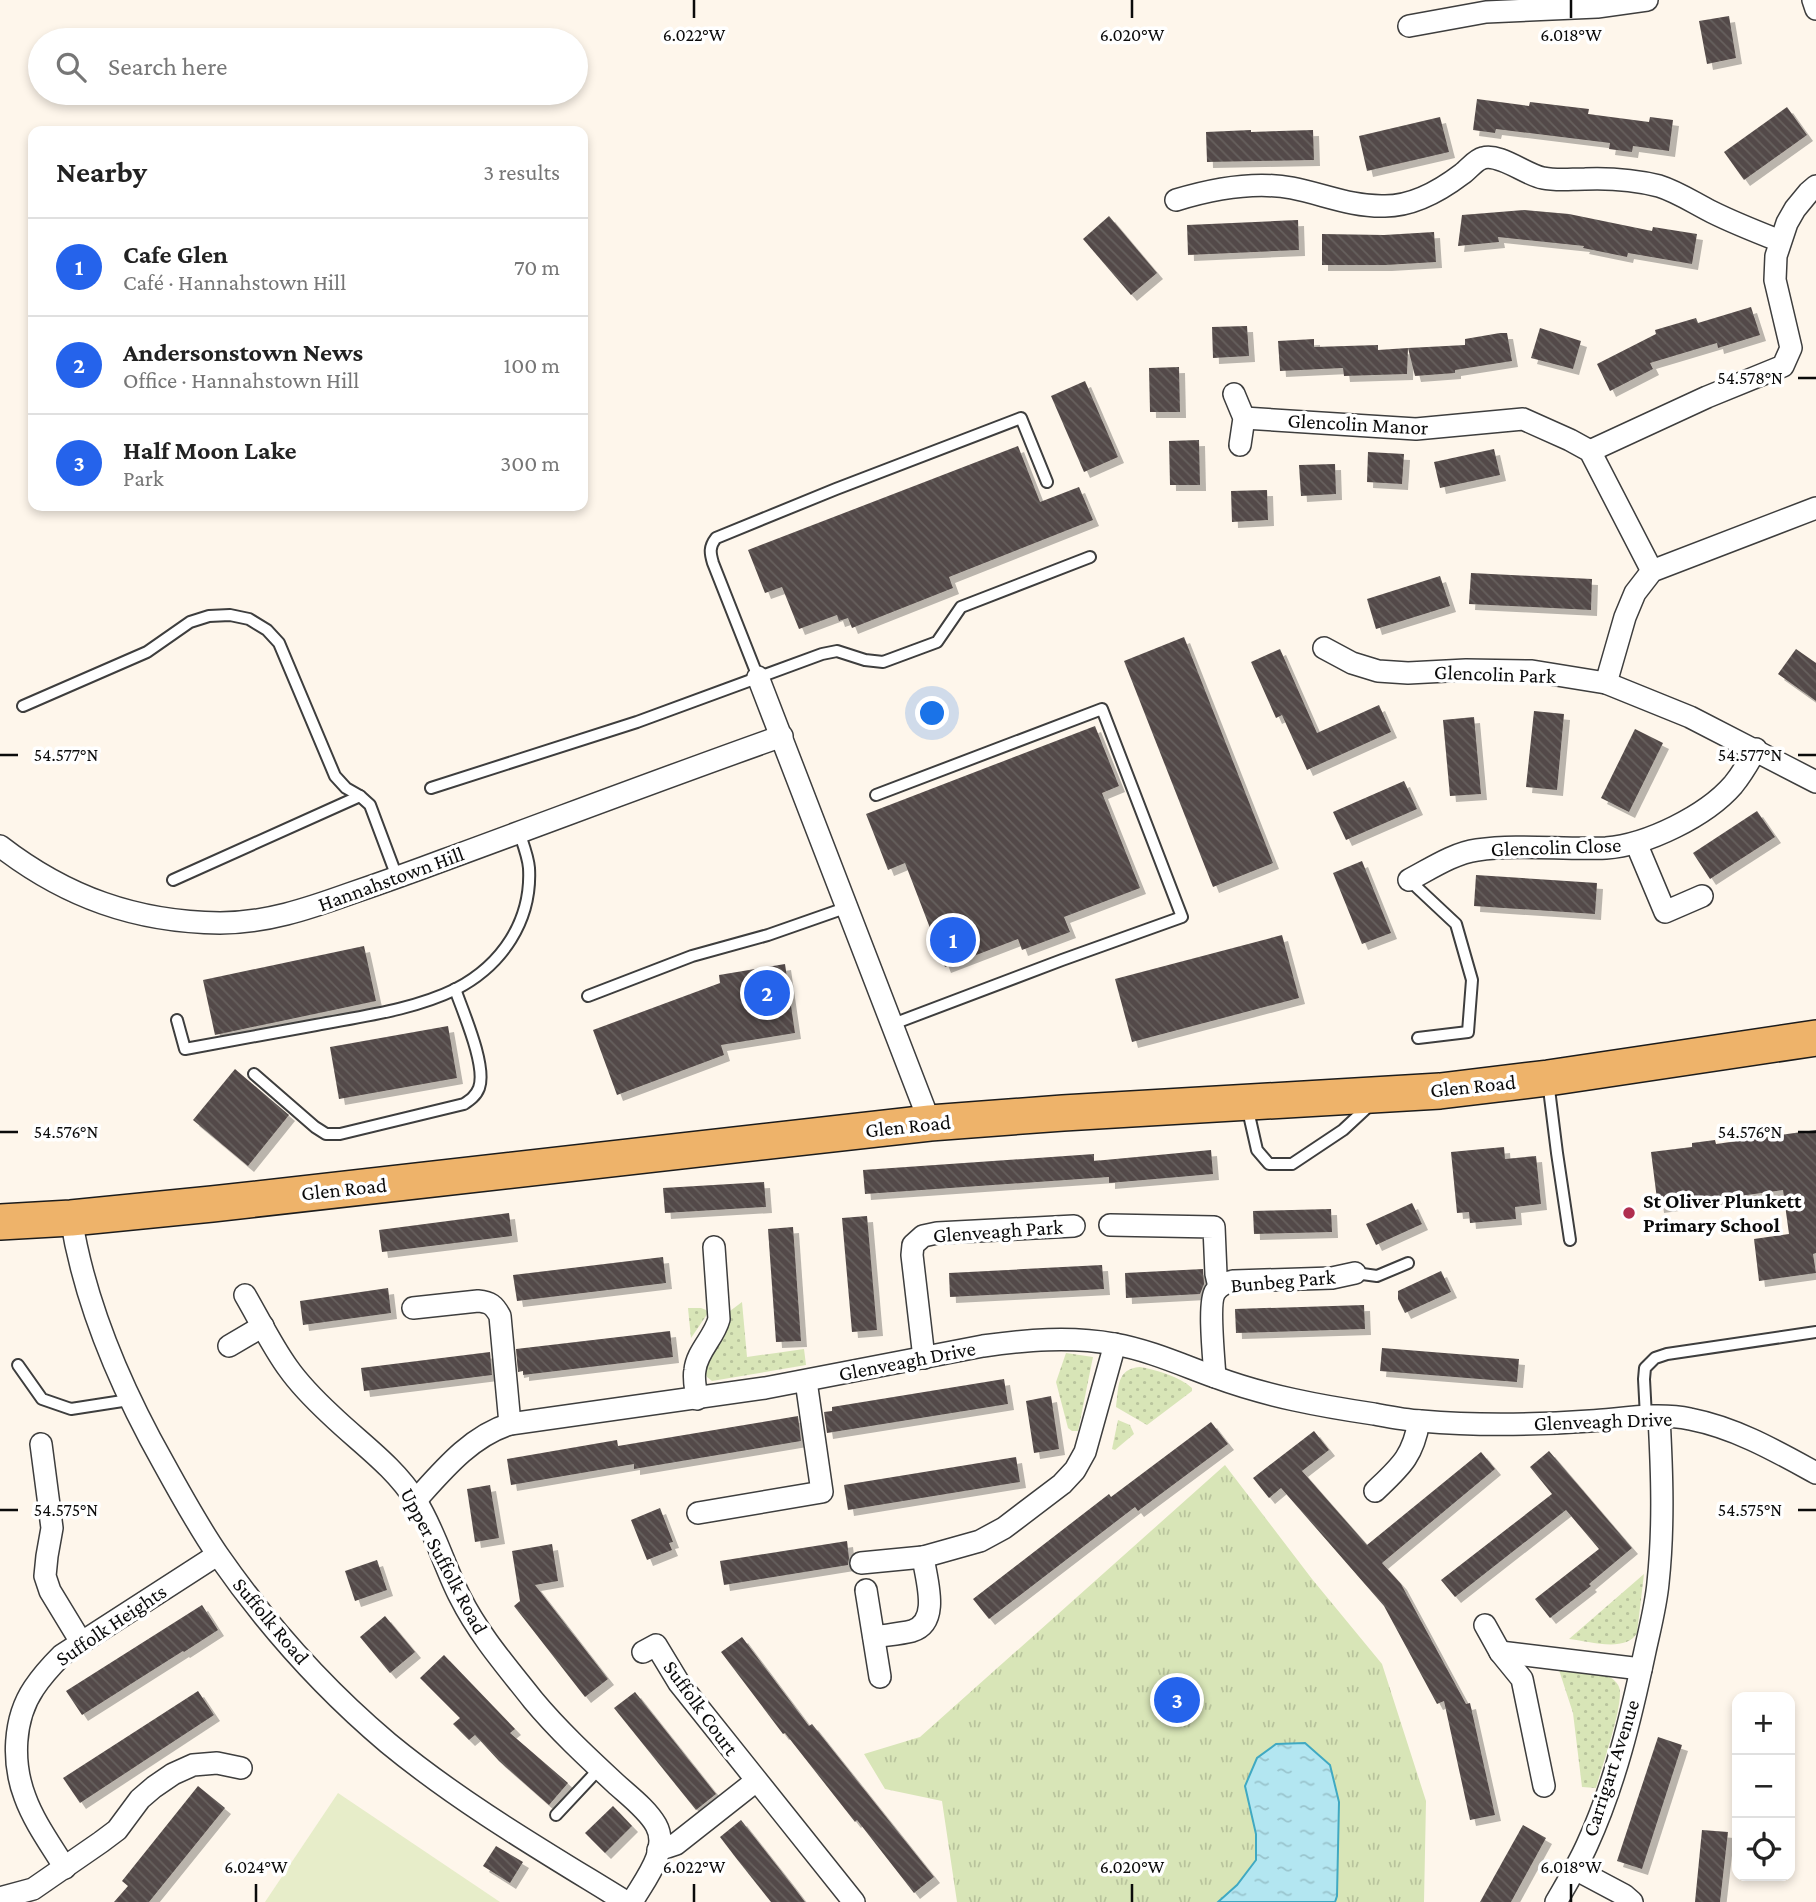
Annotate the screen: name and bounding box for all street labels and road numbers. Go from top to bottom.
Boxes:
street label: Glencolin Manor [1287,408,1430,440]
street label: Glencolin Park [1434,660,1556,688]
street label: Glencolin Close [1490,833,1622,861]
street label: Hannahstown Hill [315,841,467,917]
street label: Glen Road [1429,1070,1517,1102]
street label: Glen Road [864,1110,952,1142]
street label: Glen Road [300,1173,388,1205]
street label: Glenveagh Park [932,1214,1064,1248]
street label: Bunbeg Park [1229,1264,1337,1298]
street label: Glenveagh Drive [837,1336,977,1386]
street label: Glenveagh Drive [1533,1407,1673,1435]
street label: Upper Suffolk Road [395,1484,493,1638]
street label: Suffolk Road [228,1573,314,1669]
street label: Suffolk Heights [51,1579,171,1671]
street label: Suffolk Court [659,1656,744,1761]
street label: Carrigart Avenue [1578,1697,1644,1839]

